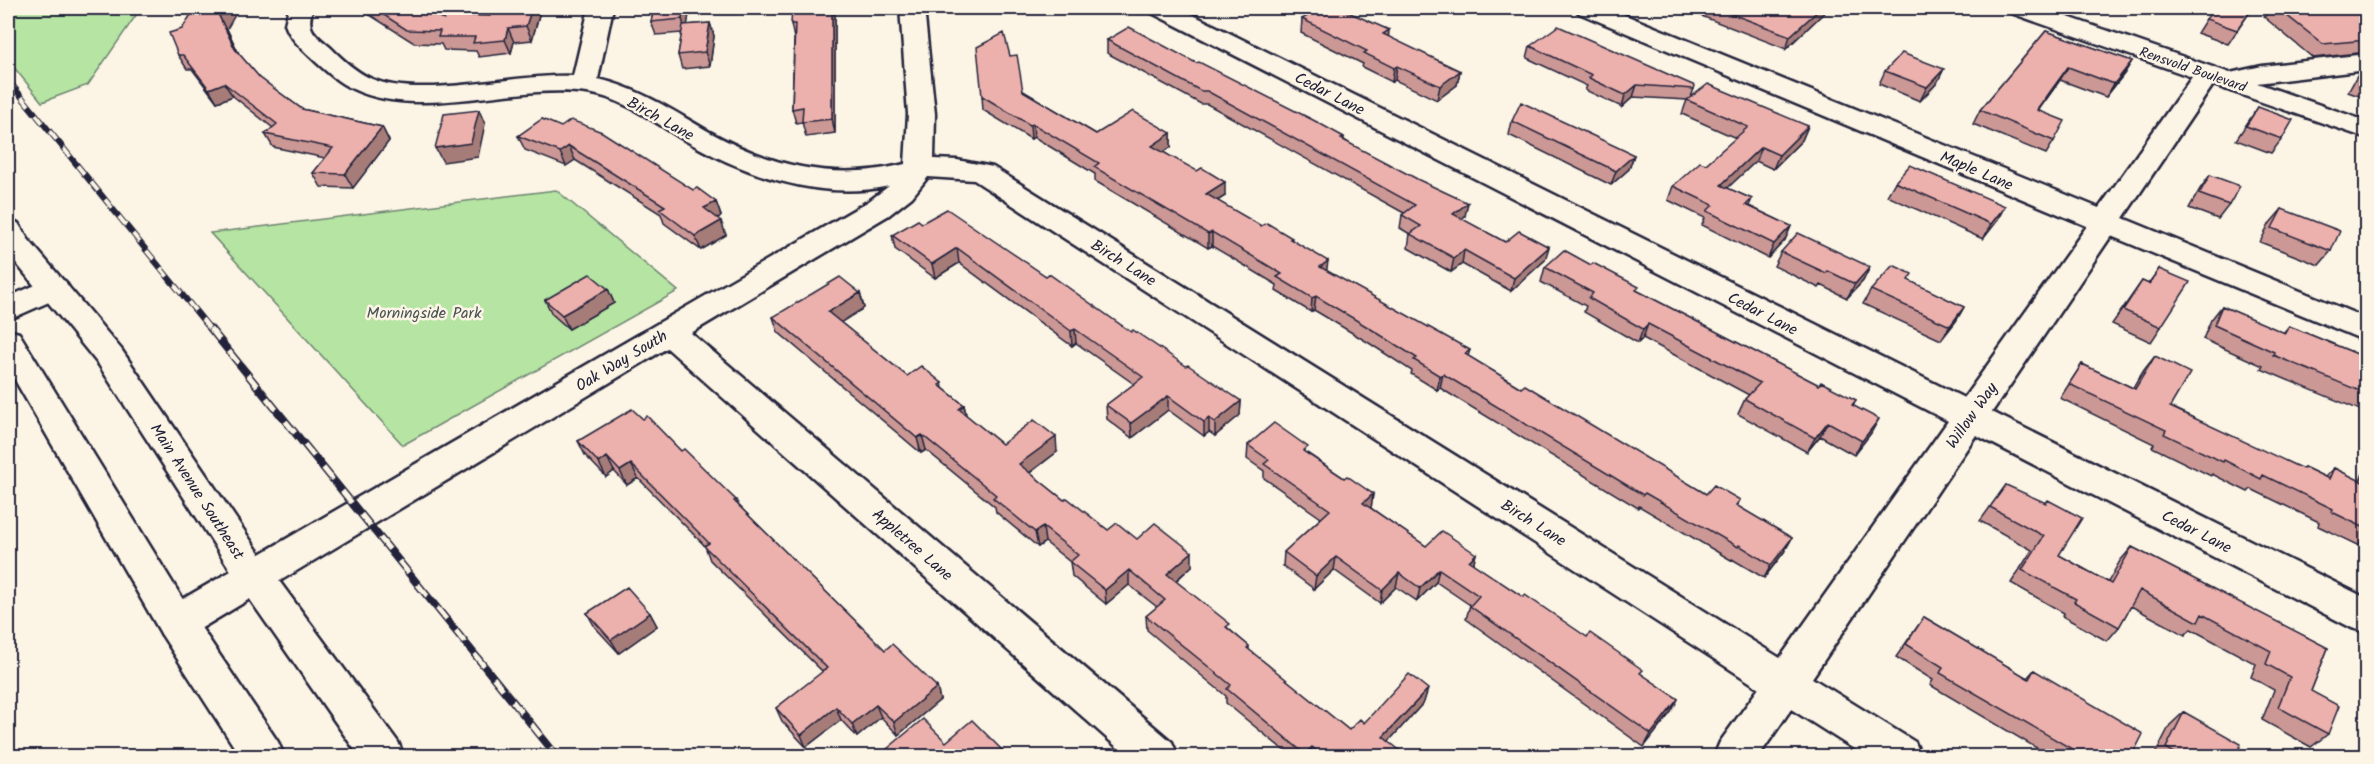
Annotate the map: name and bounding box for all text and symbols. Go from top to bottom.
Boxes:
street label: Rensvold Boulevard [2136,41,2250,99]
street label: Cedar Lane [1290,66,1369,123]
street label: Birch Lane [622,91,698,148]
street label: Maple Lane [1936,145,2017,198]
street label: Birch Lane [1085,233,1161,293]
street label: Cedar Lane [1723,286,1802,343]
park label: Morningside Park [367,301,482,326]
street label: Oak Way South [571,324,673,399]
street label: Willow Way [1940,377,2005,454]
street label: Main Avenue Southeast [143,419,251,566]
street label: Birch Lane [1495,493,1571,553]
street label: Appletree Lane [866,503,958,588]
street label: Cedar Lane [2157,504,2236,561]

